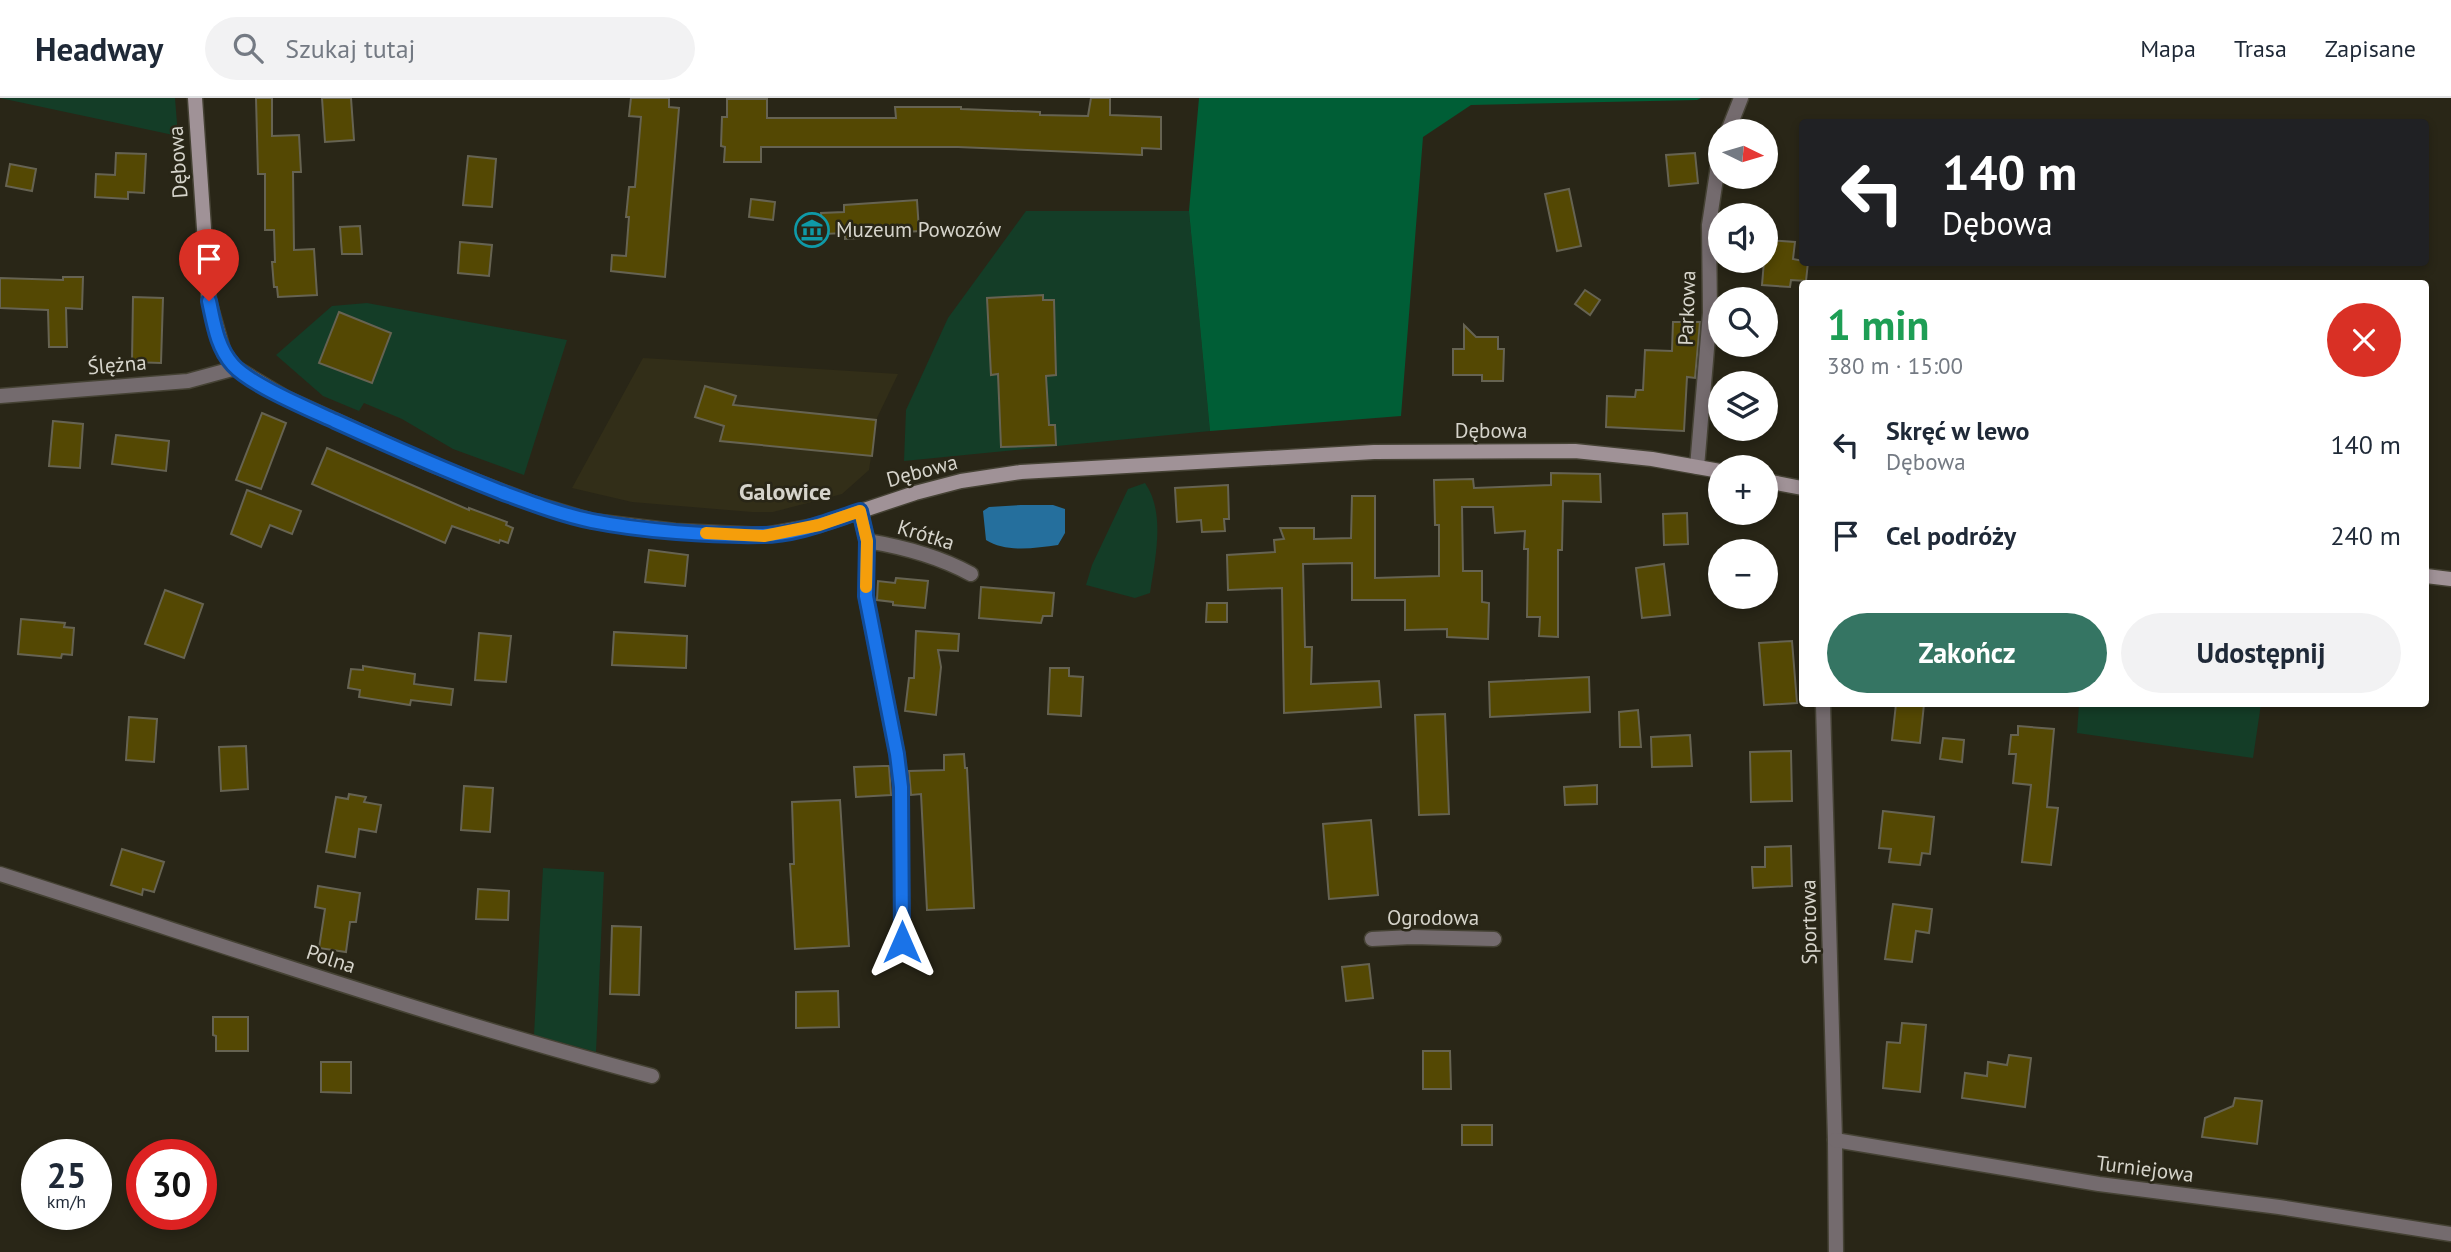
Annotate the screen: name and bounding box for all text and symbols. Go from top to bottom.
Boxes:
search box [205,17,695,80]
text: Headway [35,27,163,70]
icon: search [229,29,267,67]
text: Szukaj tutaj [285,32,416,65]
text: Mapa [2140,33,2196,64]
text: Trasa [2234,33,2287,64]
text: Zapisane [2325,33,2416,64]
north arrow [1708,119,1778,189]
map controls [1708,119,1778,609]
street label: Dębowa [162,125,194,199]
text: 140 m [1942,140,2077,204]
icon: left [1827,147,1918,238]
text: Dębowa [1942,202,2053,244]
button: sound [1708,203,1778,273]
museum icon: Muzeum Powozów [793,211,831,249]
place label: Muzeum Powozów [836,216,1002,243]
pin [179,229,239,301]
icon: arrive [190,240,228,278]
street label: Parkowa [1672,270,1701,346]
button: search [1708,287,1778,357]
text: 1 min [1827,297,1929,352]
button: close [2327,303,2401,377]
street label: Ślężna [86,348,148,381]
text: 380 m · 15:00 [1827,351,1963,380]
button: layers [1708,371,1778,441]
text: Skręć w lewo [1886,414,2030,447]
street label: Dębowa [1455,417,1527,444]
icon: left [1827,426,1865,464]
text: 140 m [2330,428,2401,461]
text: Dębowa [1886,447,1966,476]
street label: Dębowa [883,448,960,493]
button: + [1708,455,1778,525]
district label: Galowice [739,476,831,507]
street label: Krótka [894,513,958,556]
icon: arrive [1827,517,1865,555]
text: Cel podróży [1886,519,2016,552]
text: 240 m [2330,519,2401,552]
button: − [1708,539,1778,609]
button: Zakończ [1827,613,2107,693]
button: Udostępnij [2121,613,2401,693]
street label: Sportowa [1794,879,1823,965]
street label: Ogrodowa [1387,904,1479,931]
position arrow [865,905,939,979]
street label: Polna [303,938,359,979]
speed limit sign: 30 [126,1139,217,1230]
street label: Turniejowa [2095,1149,2195,1188]
text: 25 [47,1152,86,1198]
text: km/h [47,1190,86,1213]

